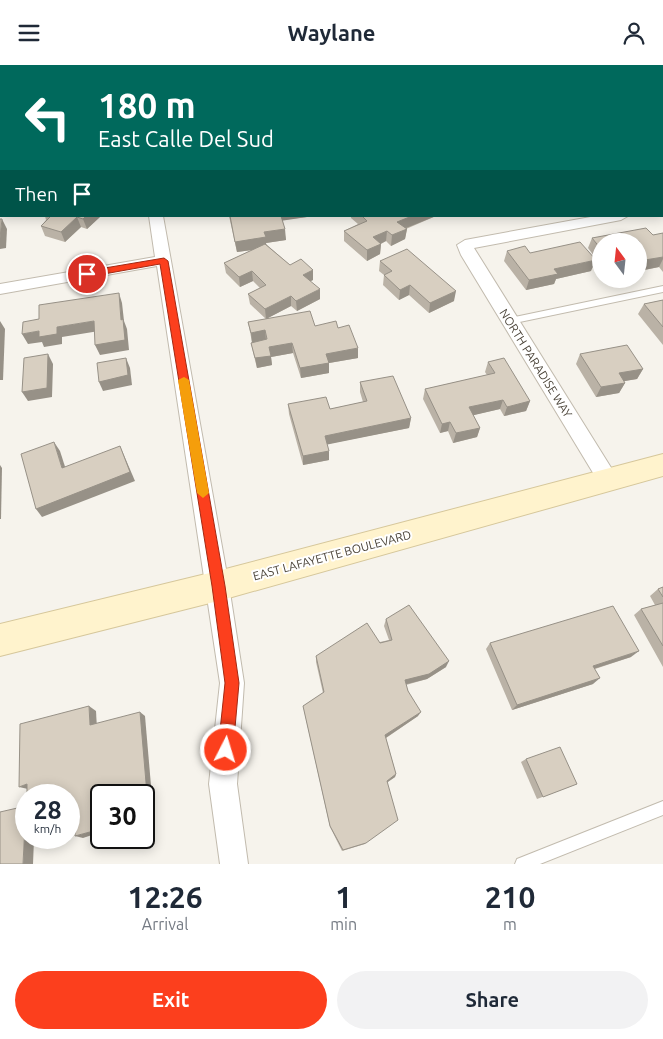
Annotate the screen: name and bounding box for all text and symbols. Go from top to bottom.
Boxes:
icon: menu [15,19,43,47]
icon: person [620,19,648,47]
text: Waylane [288,20,375,45]
icon: left [15,85,80,150]
text: 180 m [98,85,196,125]
text: East Calle Del Sud [98,126,274,151]
icon: arrive [68,180,96,208]
text: Then [15,183,58,205]
north arrow [592,233,648,287]
map controls [592,233,647,288]
pin [66,253,108,295]
icon: arrive [73,260,101,288]
street label: NORTH PARADISE WAY [497,306,575,420]
street label: EAST LAFAYETTE BOULEVARD [251,528,413,582]
position arrow [199,723,251,775]
speed limit sign: 30 [90,784,155,849]
text: 28 [33,796,62,824]
text: km/h [34,822,61,835]
text: 12:26 [128,880,203,914]
text: 1 [335,880,352,914]
text: 210 [485,880,535,914]
text: Arrival [142,915,188,933]
text: min [330,915,357,933]
text: m [503,915,517,933]
button: Exit [15,971,327,1029]
button: Share [337,971,648,1029]

